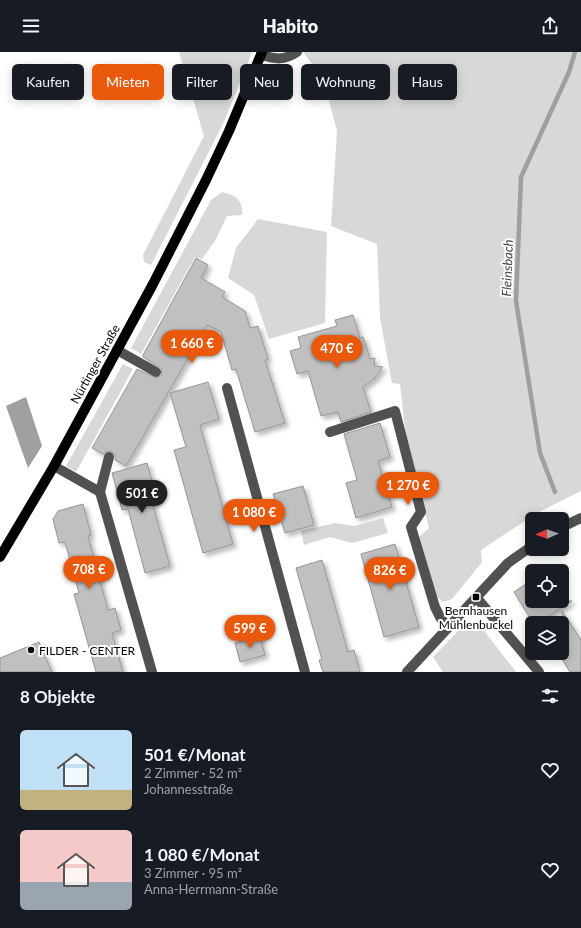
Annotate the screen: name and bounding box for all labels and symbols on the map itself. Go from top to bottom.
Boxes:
water label: Fleinsbach [498,239,516,297]
street label: Nürtinger Straße [67,322,123,406]
pin: 1 660 € [155,330,229,364]
pin: 470 € [309,335,365,369]
pin: 1 270 € [371,472,445,506]
pin: 501 € [114,480,170,514]
pin: 1 080 € [217,499,291,533]
north arrow [525,512,569,556]
pin: 708 € [61,556,117,590]
pin: 826 € [362,557,418,591]
marker: Bernhausen Mühlenbuckel [471,592,481,602]
place label: Bernhausen Mühlenbuckel [439,603,513,632]
pin: 599 € [222,615,278,649]
place label: FILDER - CENTER [39,643,136,658]
marker: FILDER - CENTER [26,645,36,655]

